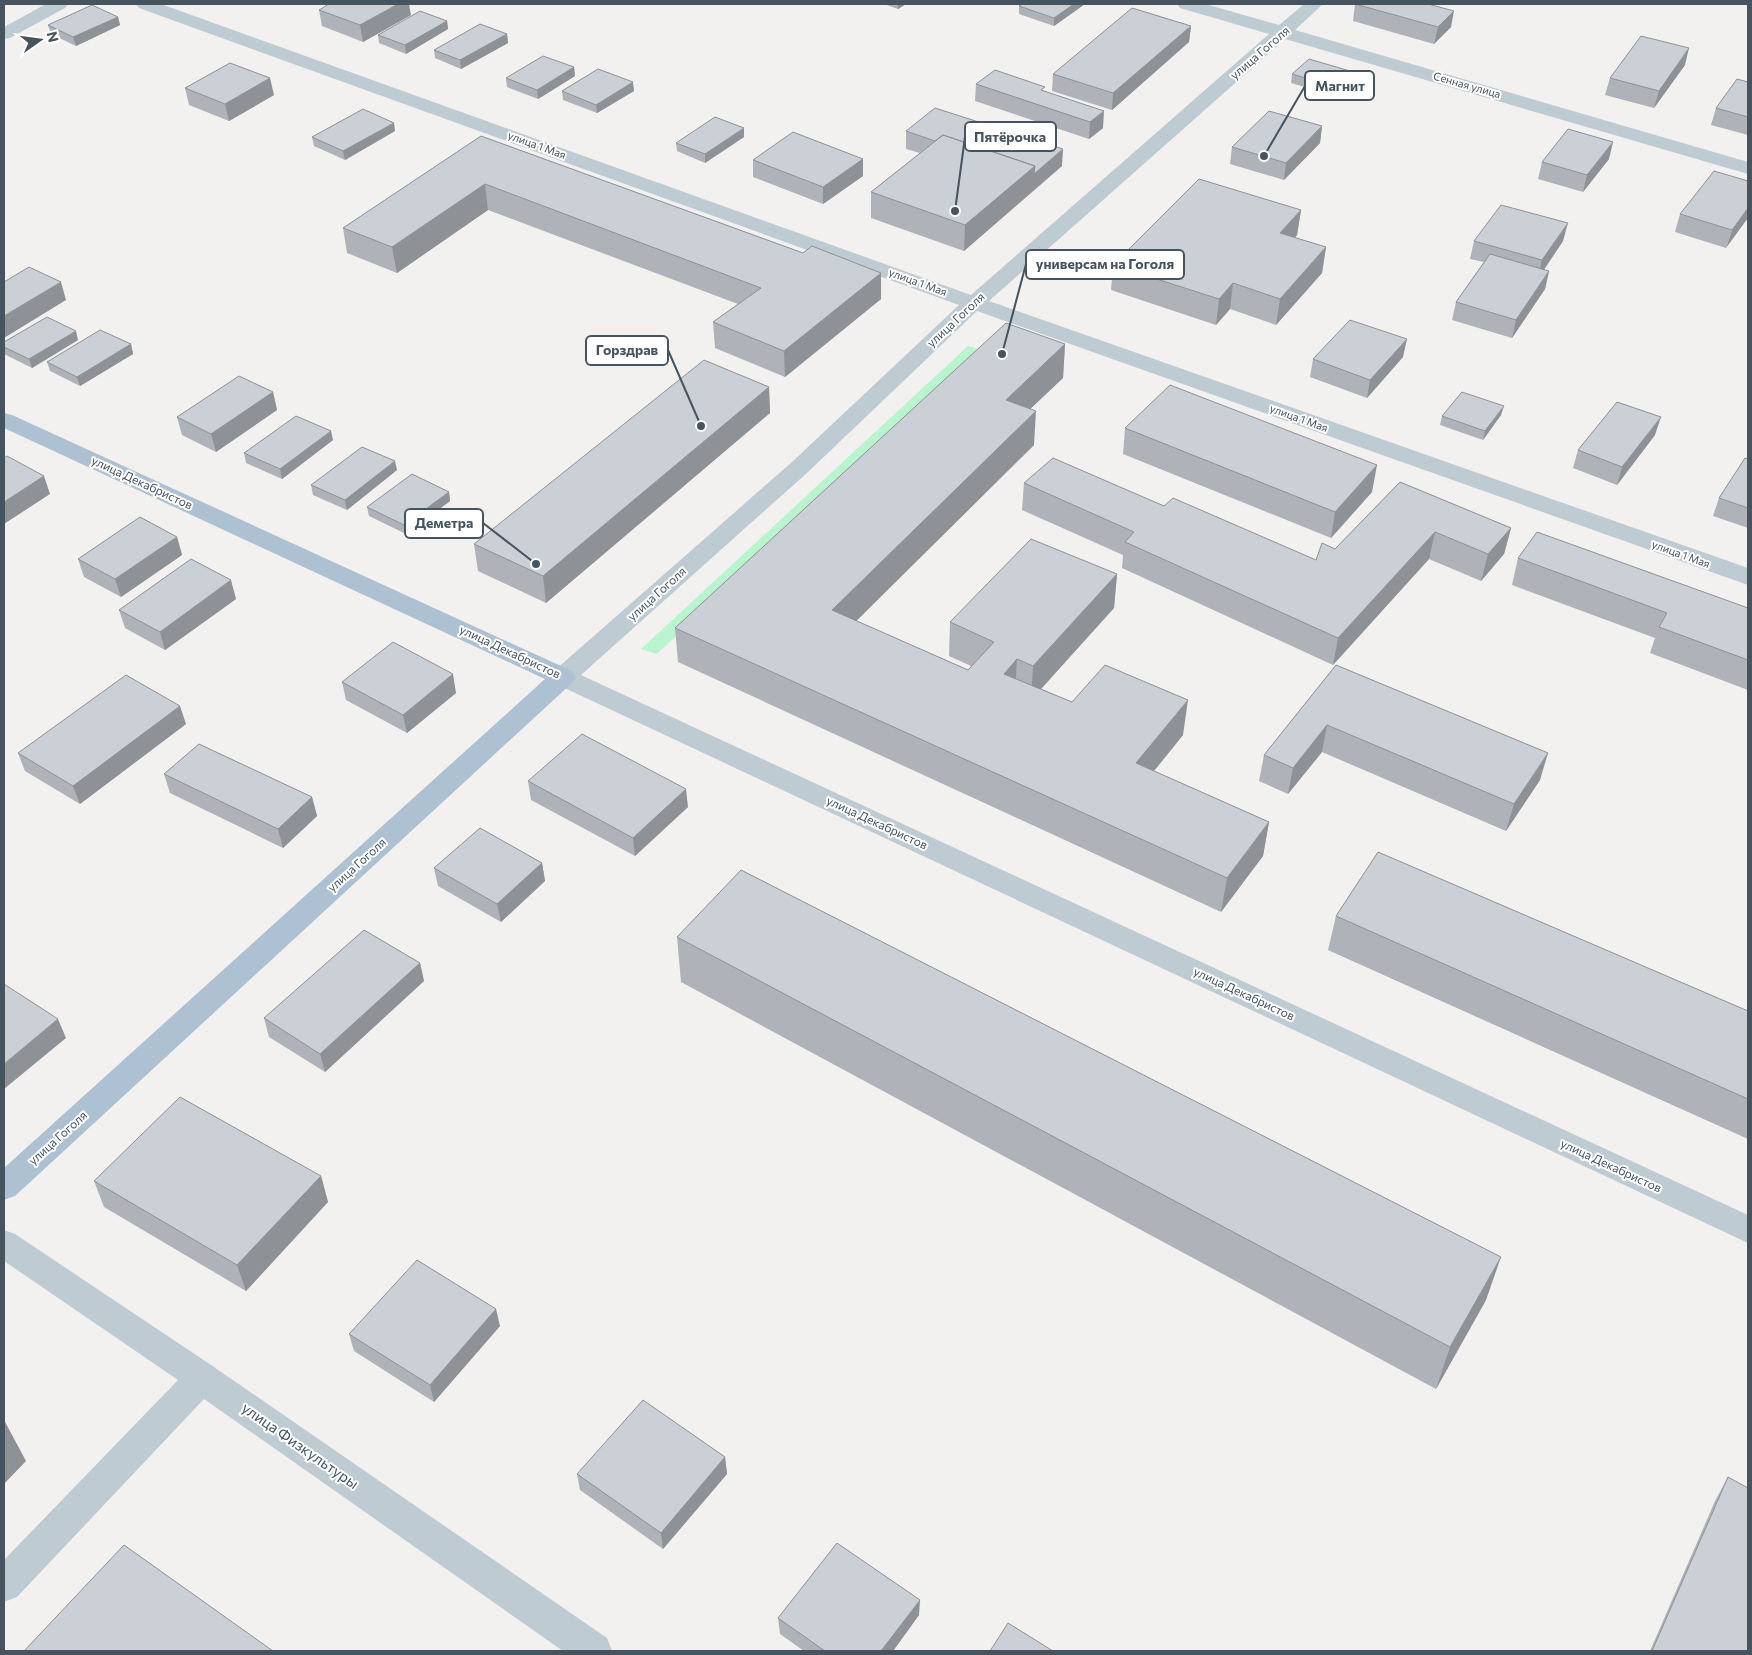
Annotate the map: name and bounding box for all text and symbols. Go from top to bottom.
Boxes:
north arrow [15,15,65,65]
street label: улица Гоголя [1227,23,1292,82]
text: N [44,30,63,44]
street label: Сенная улица [1432,69,1502,100]
callout: Магнит [1305,71,1374,100]
text: Магнит [1315,77,1365,94]
callout: Пятёрочка [965,122,1056,151]
street label: улица 1 Мая [506,128,568,161]
text: Пятёрочка [974,128,1046,145]
callout: универсам на Гоголя [1026,250,1184,279]
text: универсам на Гоголя [1036,255,1174,272]
street label: улица 1 Мая [887,265,949,298]
street label: улица Гоголя [924,289,987,350]
callout: Горздрав [586,336,668,365]
text: Горздрав [596,341,658,358]
street label: улица 1 Мая [1268,401,1330,434]
street label: улица Декабристов [90,453,195,512]
callout: Деметра [405,509,483,538]
text: Деметра [415,514,473,531]
street label: улица 1 Мая [1650,537,1712,570]
street label: улица Гоголя [624,563,688,623]
street label: улица Декабристов [458,622,563,681]
street label: улица Декабристов [825,793,930,852]
street label: улица Гоголя [324,834,388,894]
street label: улица Декабристов [1192,964,1297,1023]
street label: улица Гоголя [25,1107,89,1167]
street label: улица Декабристов [1559,1136,1664,1195]
street label: улица Физкультуры [239,1398,362,1492]

